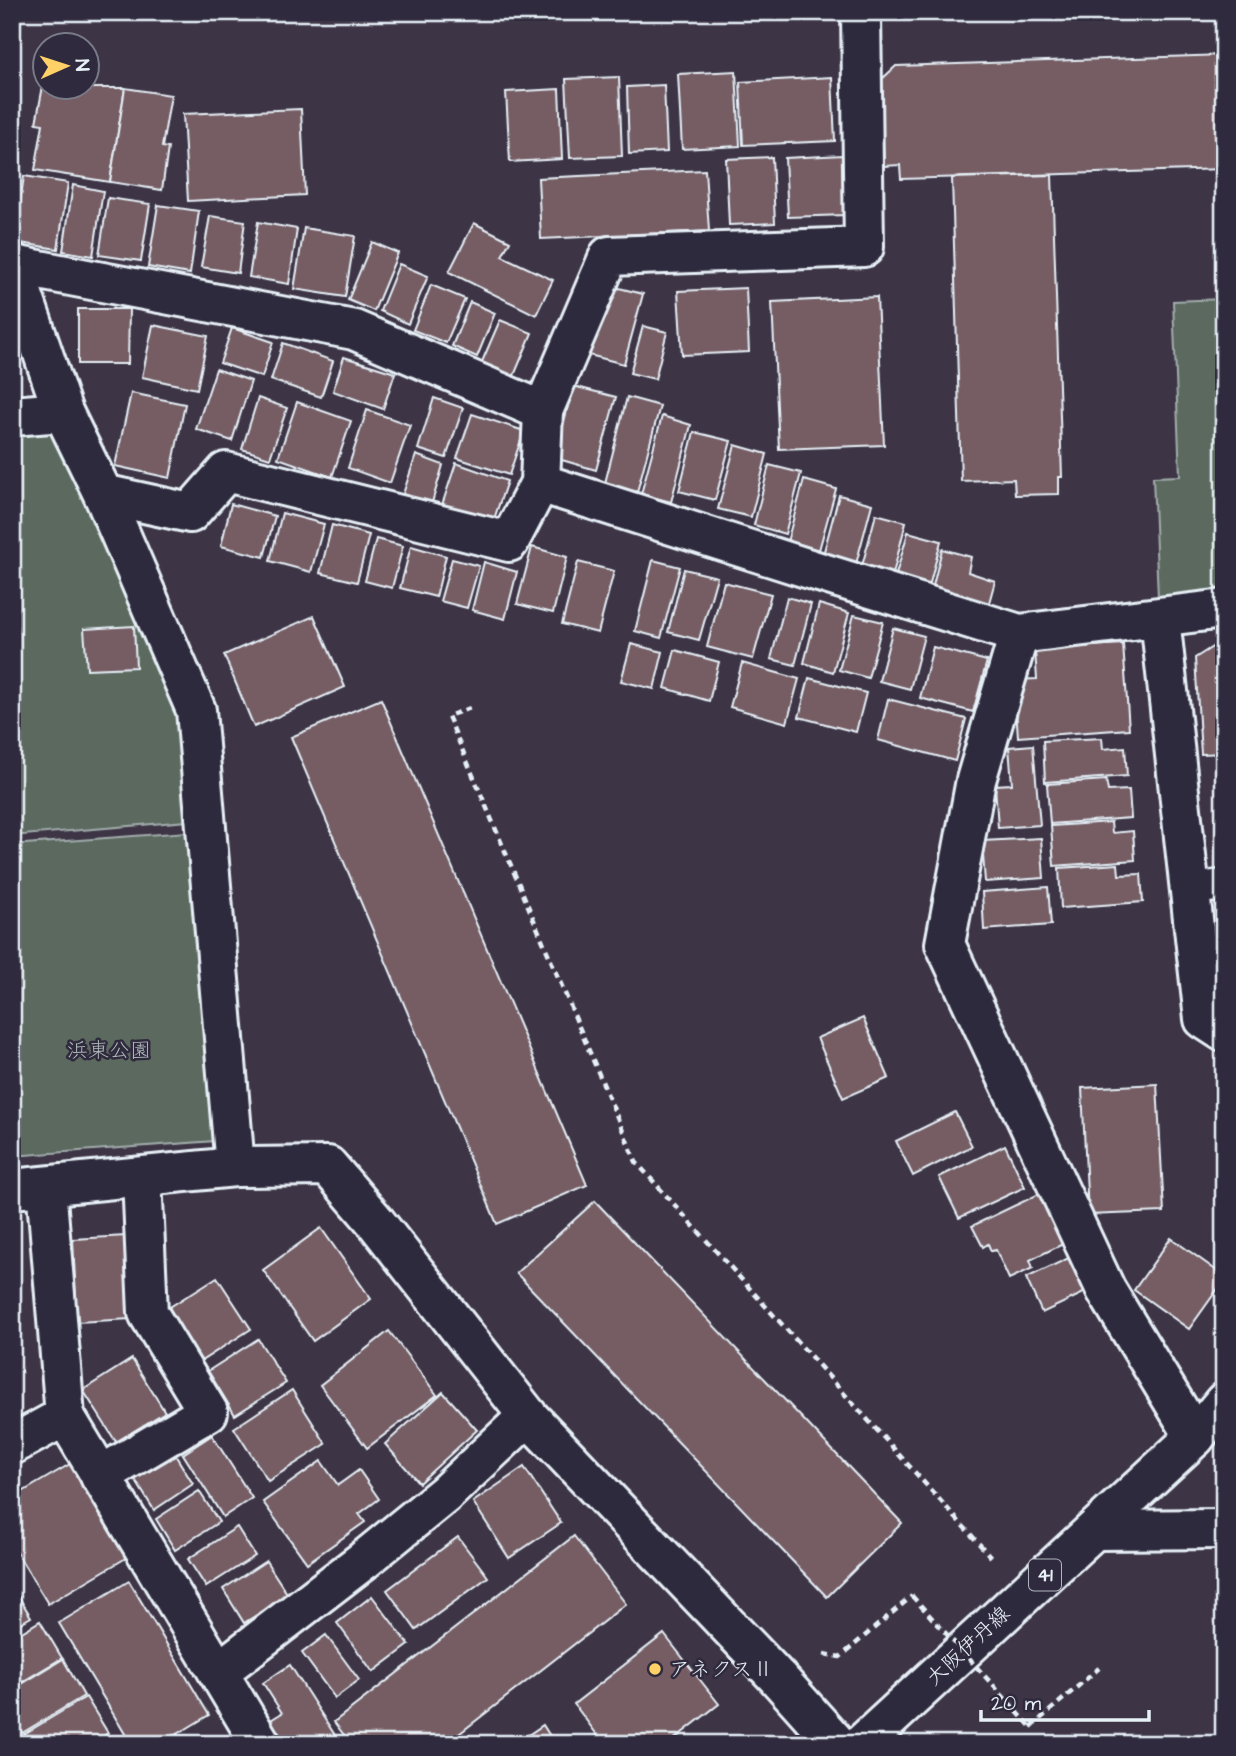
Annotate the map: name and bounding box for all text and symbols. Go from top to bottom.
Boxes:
north arrow [32,32,102,102]
text: N [68,59,95,72]
park label: 浜東公園 [67,1036,151,1065]
road number: 41 [1029,1560,1061,1590]
street label: 大阪伊丹線 [920,1600,1016,1692]
place label: アネクスⅡ [669,1655,774,1684]
marker: アネクスⅡ [647,1661,663,1677]
scale bar [981,1679,1148,1723]
text: 20 m [991,1689,1042,1718]

